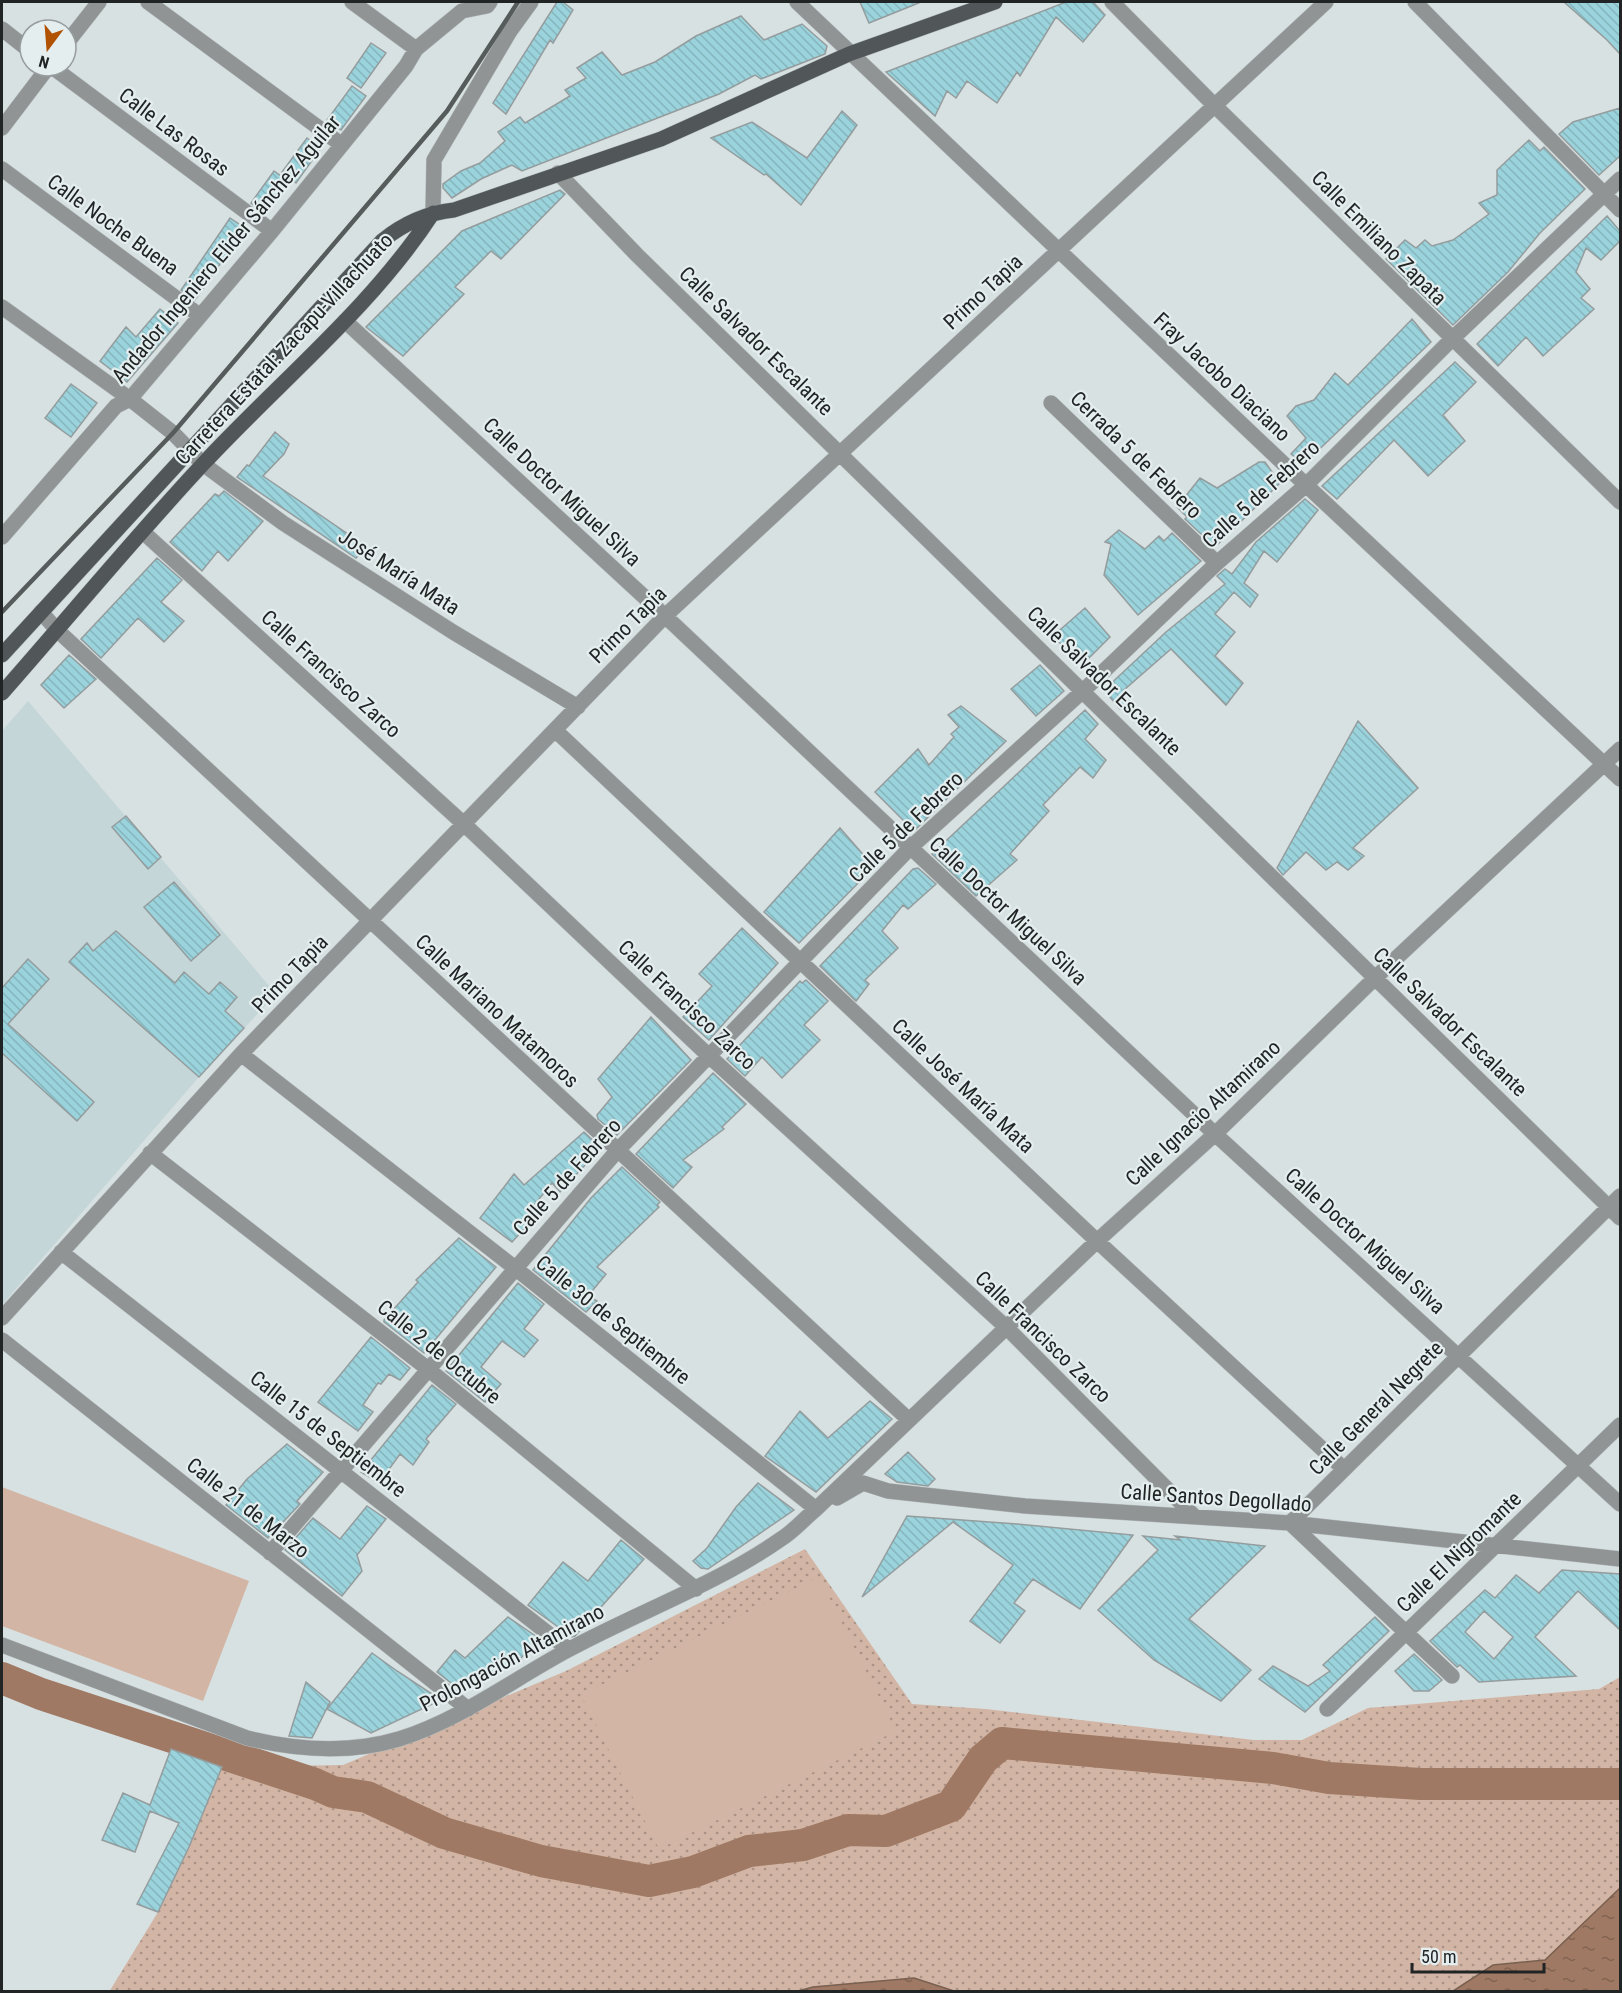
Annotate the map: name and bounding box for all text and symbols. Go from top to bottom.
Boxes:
north arrow [18,18,78,78]
text: N [37,51,51,72]
street label: Calle Las Rosas [114,83,234,181]
street label: Andador Ingeniero Elider Sánchez Aguilar [107,110,345,388]
street label: Calle Emiliano Zapata [1307,166,1451,310]
street label: Calle Noche Buena [43,169,183,281]
street label: Carretera Estatal: Zacapu-Villachuato [170,228,398,470]
street label: Primo Tapia [939,250,1027,334]
street label: Calle Salvador Escalante [674,262,838,421]
street label: Fray Jacobo Diaciano [1149,308,1295,446]
street label: Cerrada 5 de Febrero [1066,386,1206,524]
street label: Calle Doctor Miguel Silva [478,413,646,571]
street label: Calle 5 de Febrero [1197,435,1325,553]
street label: José María Mata [334,524,464,620]
street label: Primo Tapia [585,582,671,668]
street label: Calle Salvador Escalante [1022,602,1186,761]
street label: Calle Francisco Zarco [256,605,406,743]
street label: Calle 5 de Febrero [844,766,968,888]
street label: Calle Doctor Miguel Silva [924,832,1092,990]
street label: Calle Mariano Matamoros [411,929,583,1093]
street label: Primo Tapia [247,930,333,1018]
street label: Calle Francisco Zarco [613,935,761,1075]
street label: Calle Salvador Escalante [1368,943,1532,1102]
street label: Calle José María Mata [887,1014,1039,1158]
street label: Calle Ignacio Altamirano [1121,1035,1285,1191]
street label: Calle 5 de Febrero [508,1113,626,1241]
street label: Calle Doctor Miguel Silva [1280,1163,1450,1319]
street label: Calle 30 de Septiembre [531,1251,695,1390]
street label: Calle Francisco Zarco [970,1266,1116,1408]
street label: Calle 2 de Octubre [373,1295,506,1409]
street label: Calle General Negrete [1304,1336,1448,1480]
street label: Calle 15 de Septiembre [245,1366,411,1502]
street label: Calle 21 de Marzo [182,1453,314,1563]
street label: Calle Santos Degollado [1120,1479,1312,1517]
street label: Calle El Nigromante [1392,1487,1526,1617]
street label: Prolongación Altamirano [416,1599,608,1717]
scale bar [1412,1936,1544,1974]
text: 50 m [1421,1946,1456,1967]

